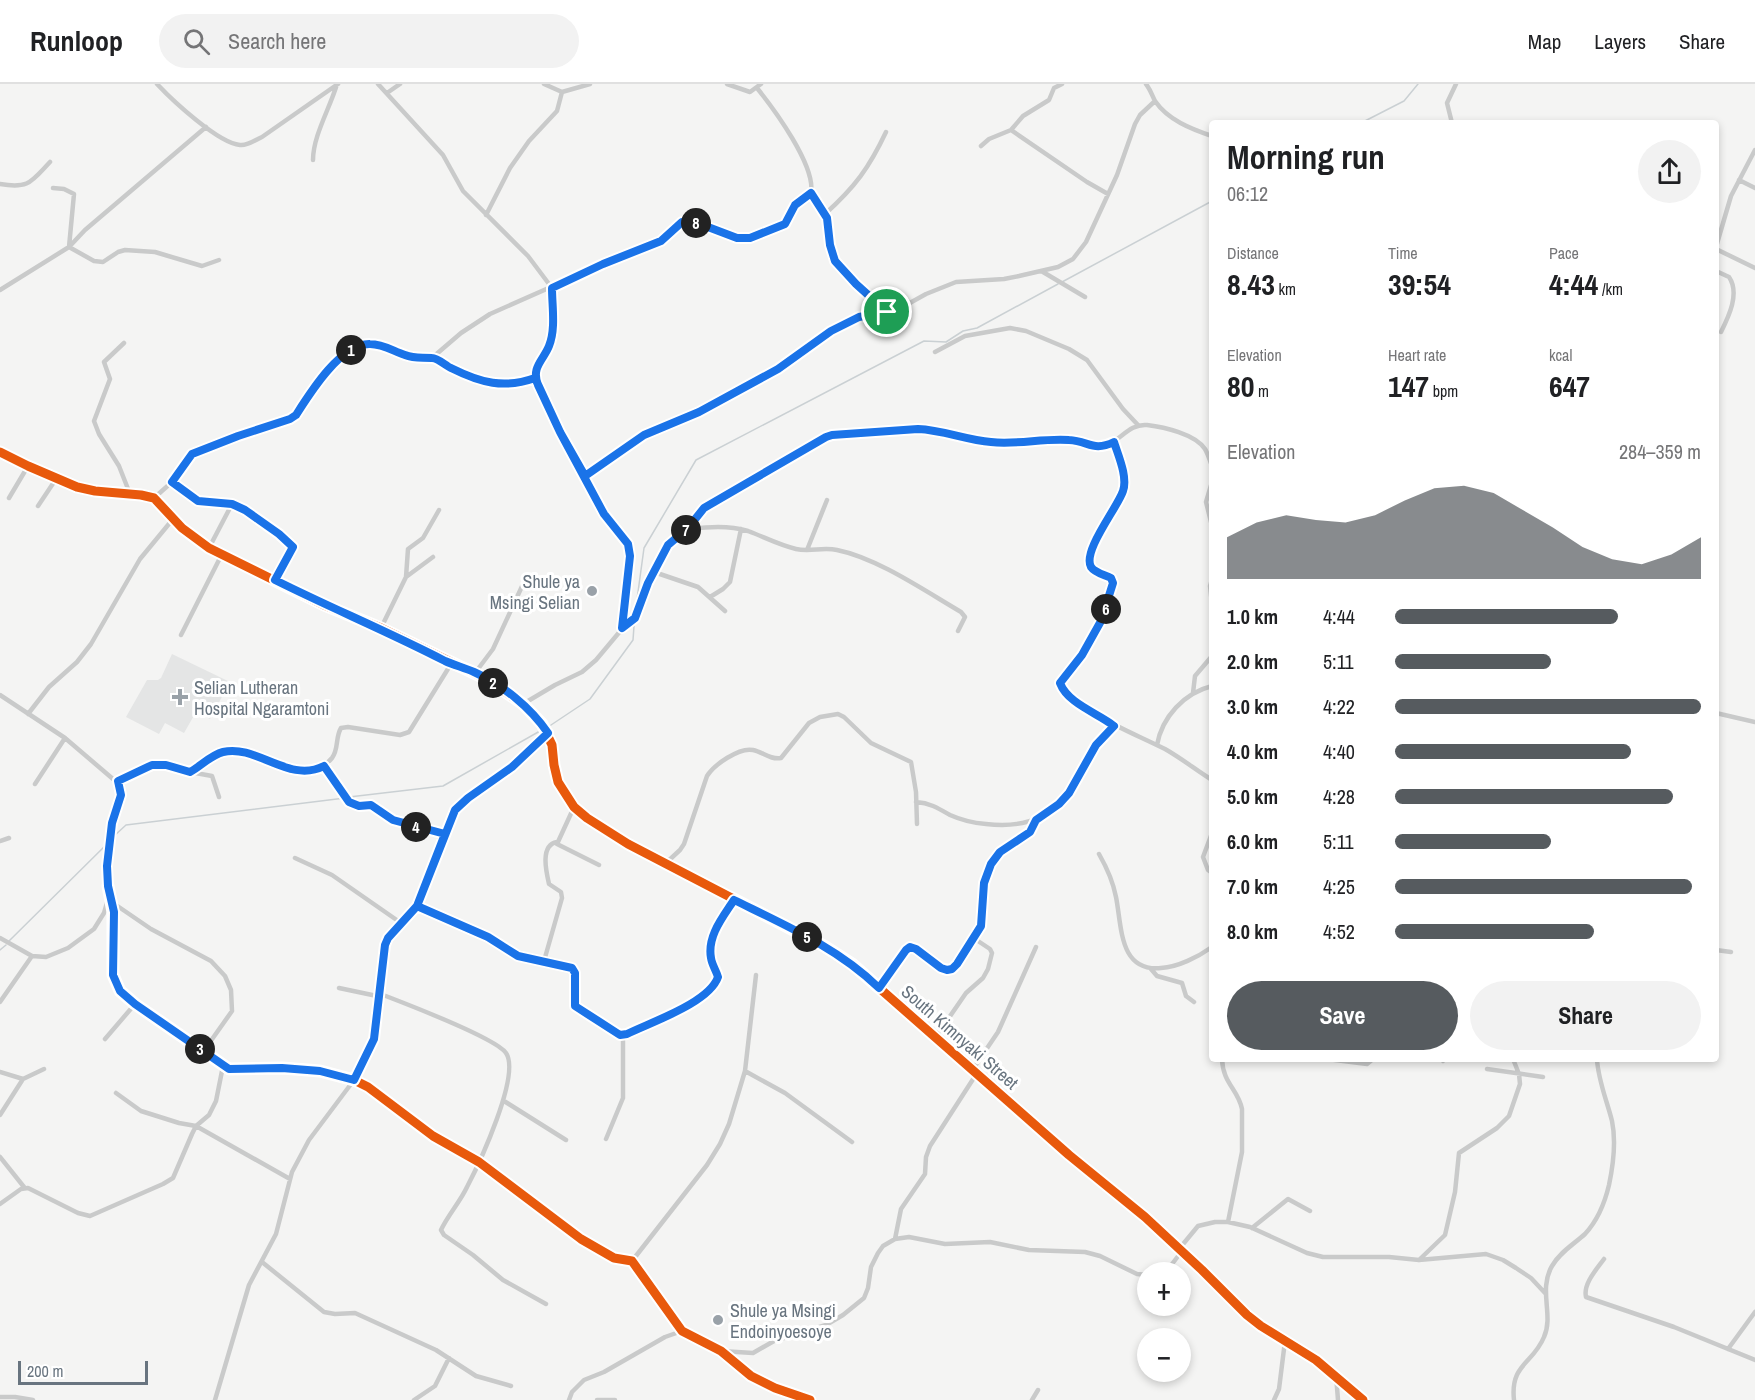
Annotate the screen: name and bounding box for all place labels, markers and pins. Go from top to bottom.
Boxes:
pin: 8 [681,208,711,238]
pin [861,286,912,337]
pin: 1 [336,335,366,365]
pin: 7 [671,515,701,545]
place label: Shule ya Msingi Selian [490,569,580,615]
marker: Shule ya Msingi Selian [585,584,599,598]
pin: 6 [1091,594,1121,624]
pin: 2 [478,668,508,698]
place label: Selian Lutheran Hospital Ngaramtoni [194,675,329,721]
marker: Selian Lutheran Hospital Ngaramtoni [171,688,189,706]
pin: 4 [401,812,431,842]
pin: 5 [792,922,822,952]
pin: 3 [185,1034,215,1064]
place label: Shule ya Msingi Endoinyoesoye [730,1298,836,1344]
marker: Shule ya Msingi Endoinyoesoye [711,1313,725,1327]

